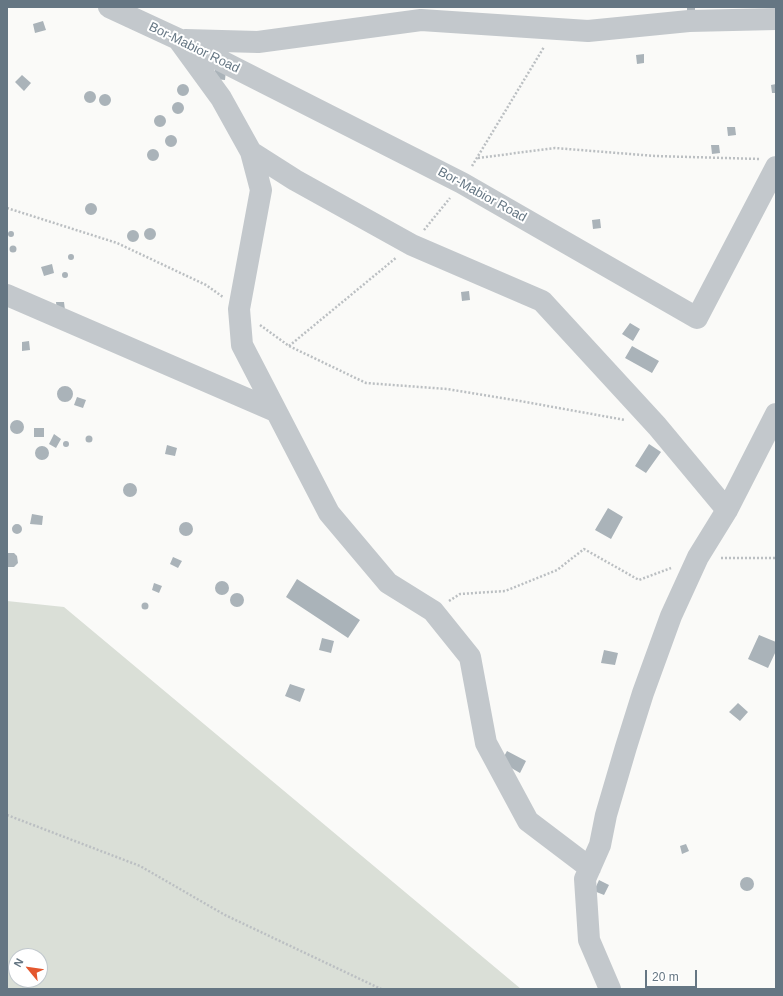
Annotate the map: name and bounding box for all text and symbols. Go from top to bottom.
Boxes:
street label: Bor-Mabior Road [146,19,242,77]
street label: Bor-Mabior Road [435,164,529,226]
north arrow [8,948,48,988]
text: N [11,956,26,969]
scale bar [647,962,699,988]
text: 20 m [652,970,679,984]

